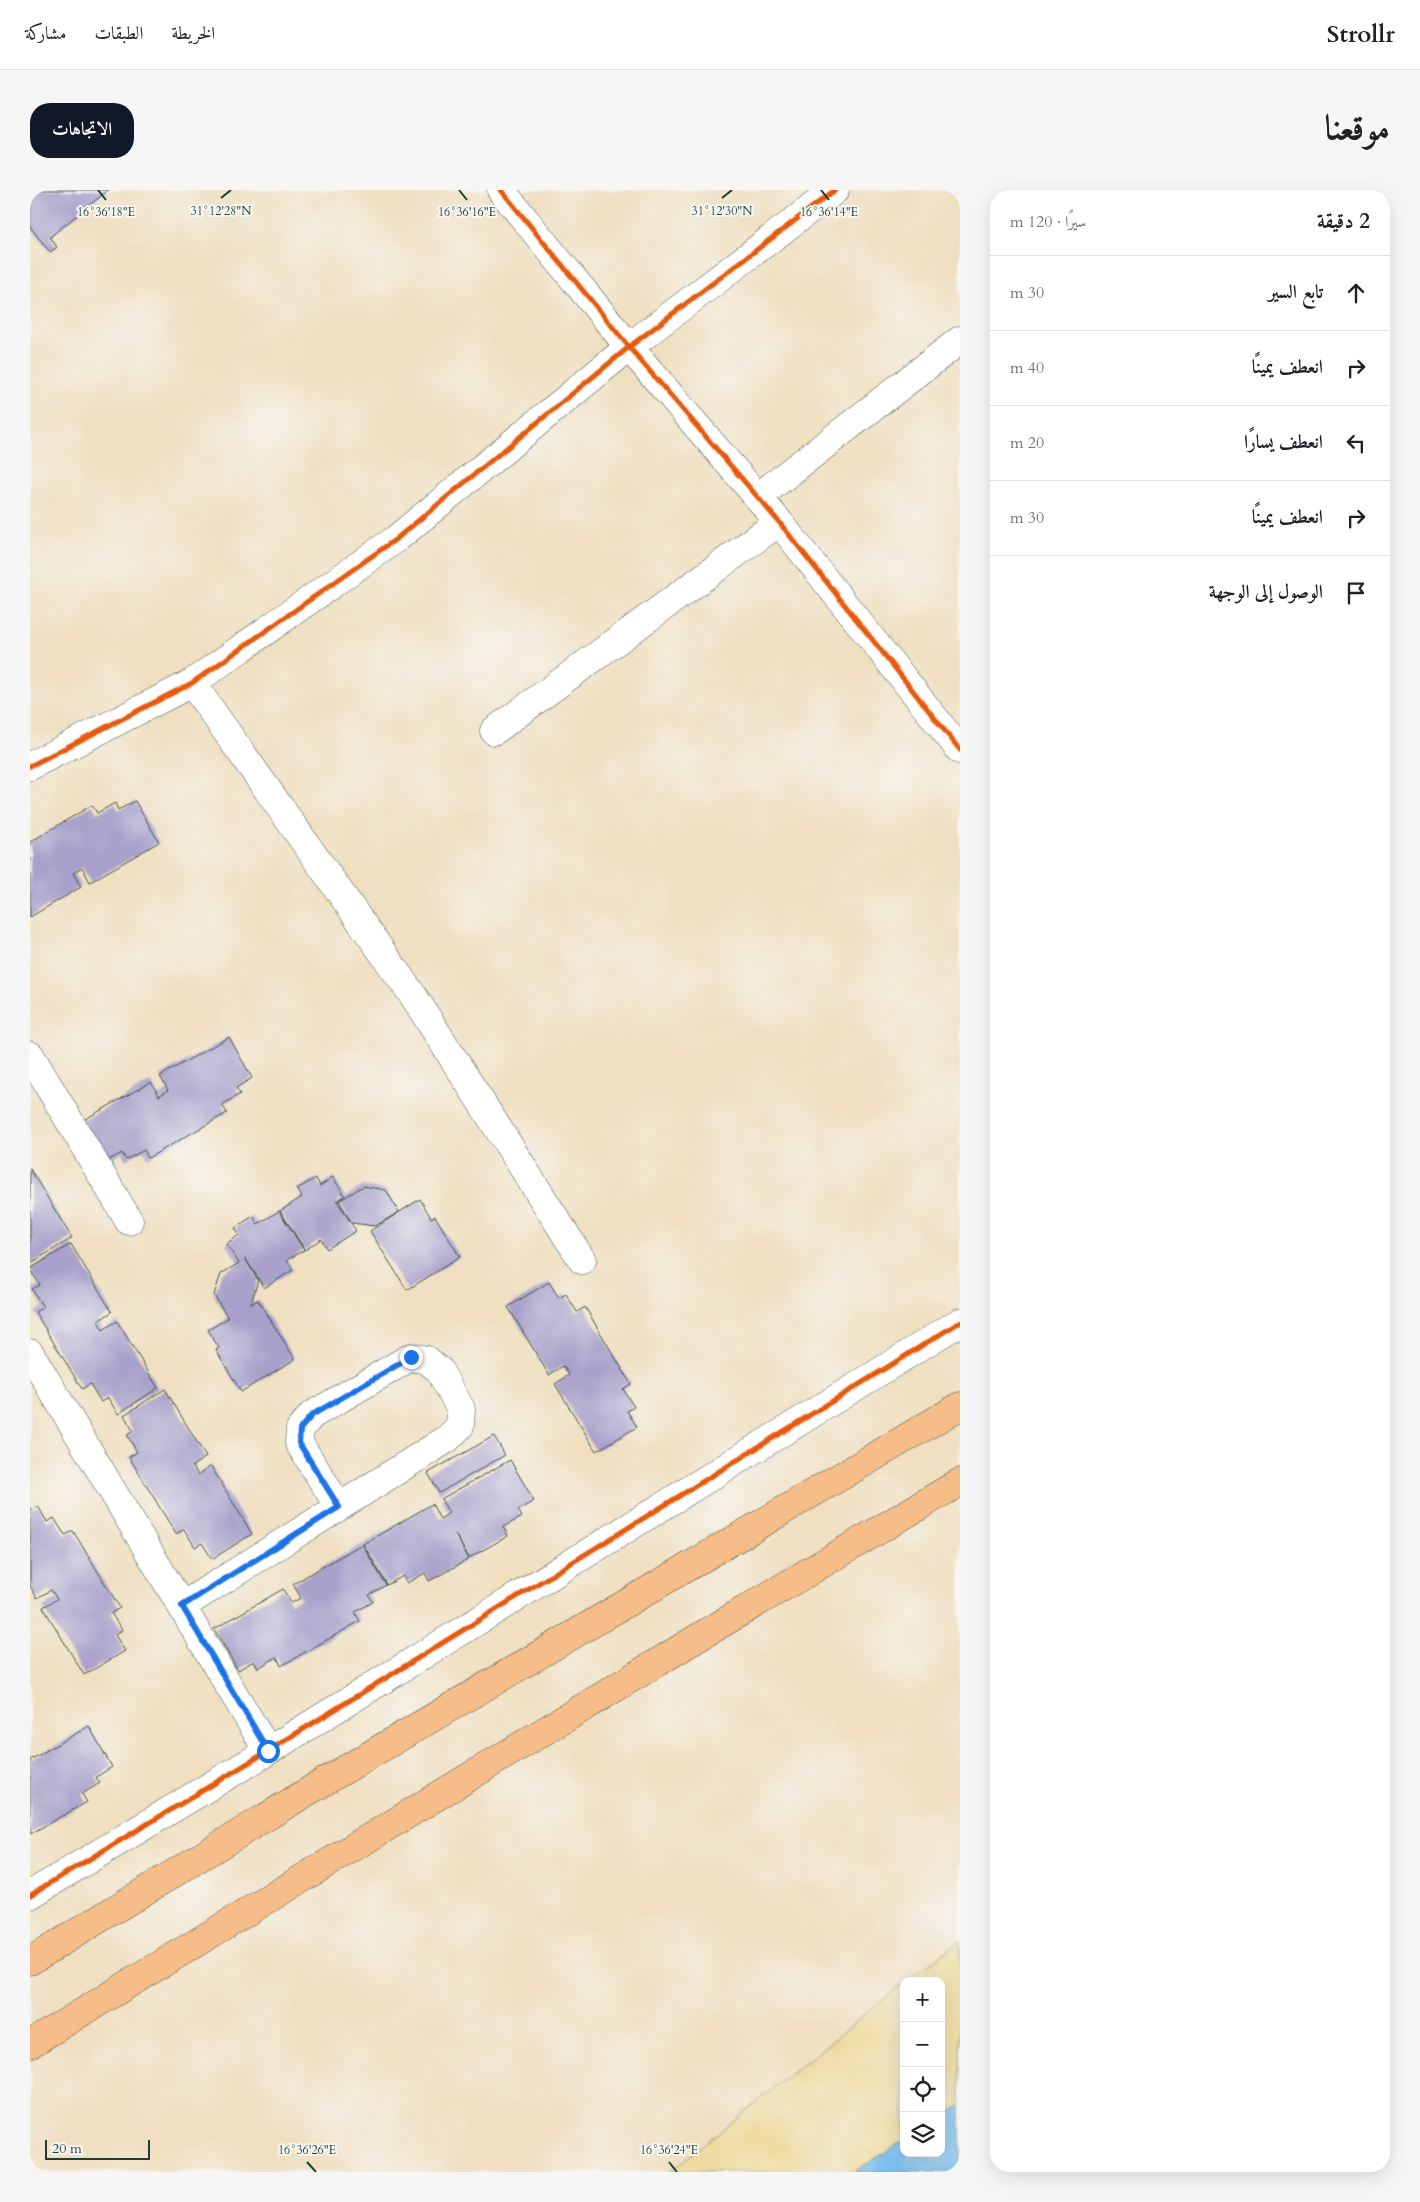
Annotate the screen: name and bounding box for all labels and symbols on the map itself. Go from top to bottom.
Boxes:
text: 31°12'28"N [191,203,252,219]
text: 31°12'30"N [692,203,753,219]
text: 16°36'18"E [77,204,135,220]
text: 16°36'16"E [438,204,496,220]
text: 16°36'14"E [800,204,858,220]
route end [400,1346,423,1369]
route start [257,1740,280,1763]
scale bar [45,2137,150,2160]
text: 16°36'26"E [278,2142,336,2158]
text: 16°36'24"E [640,2142,698,2158]

